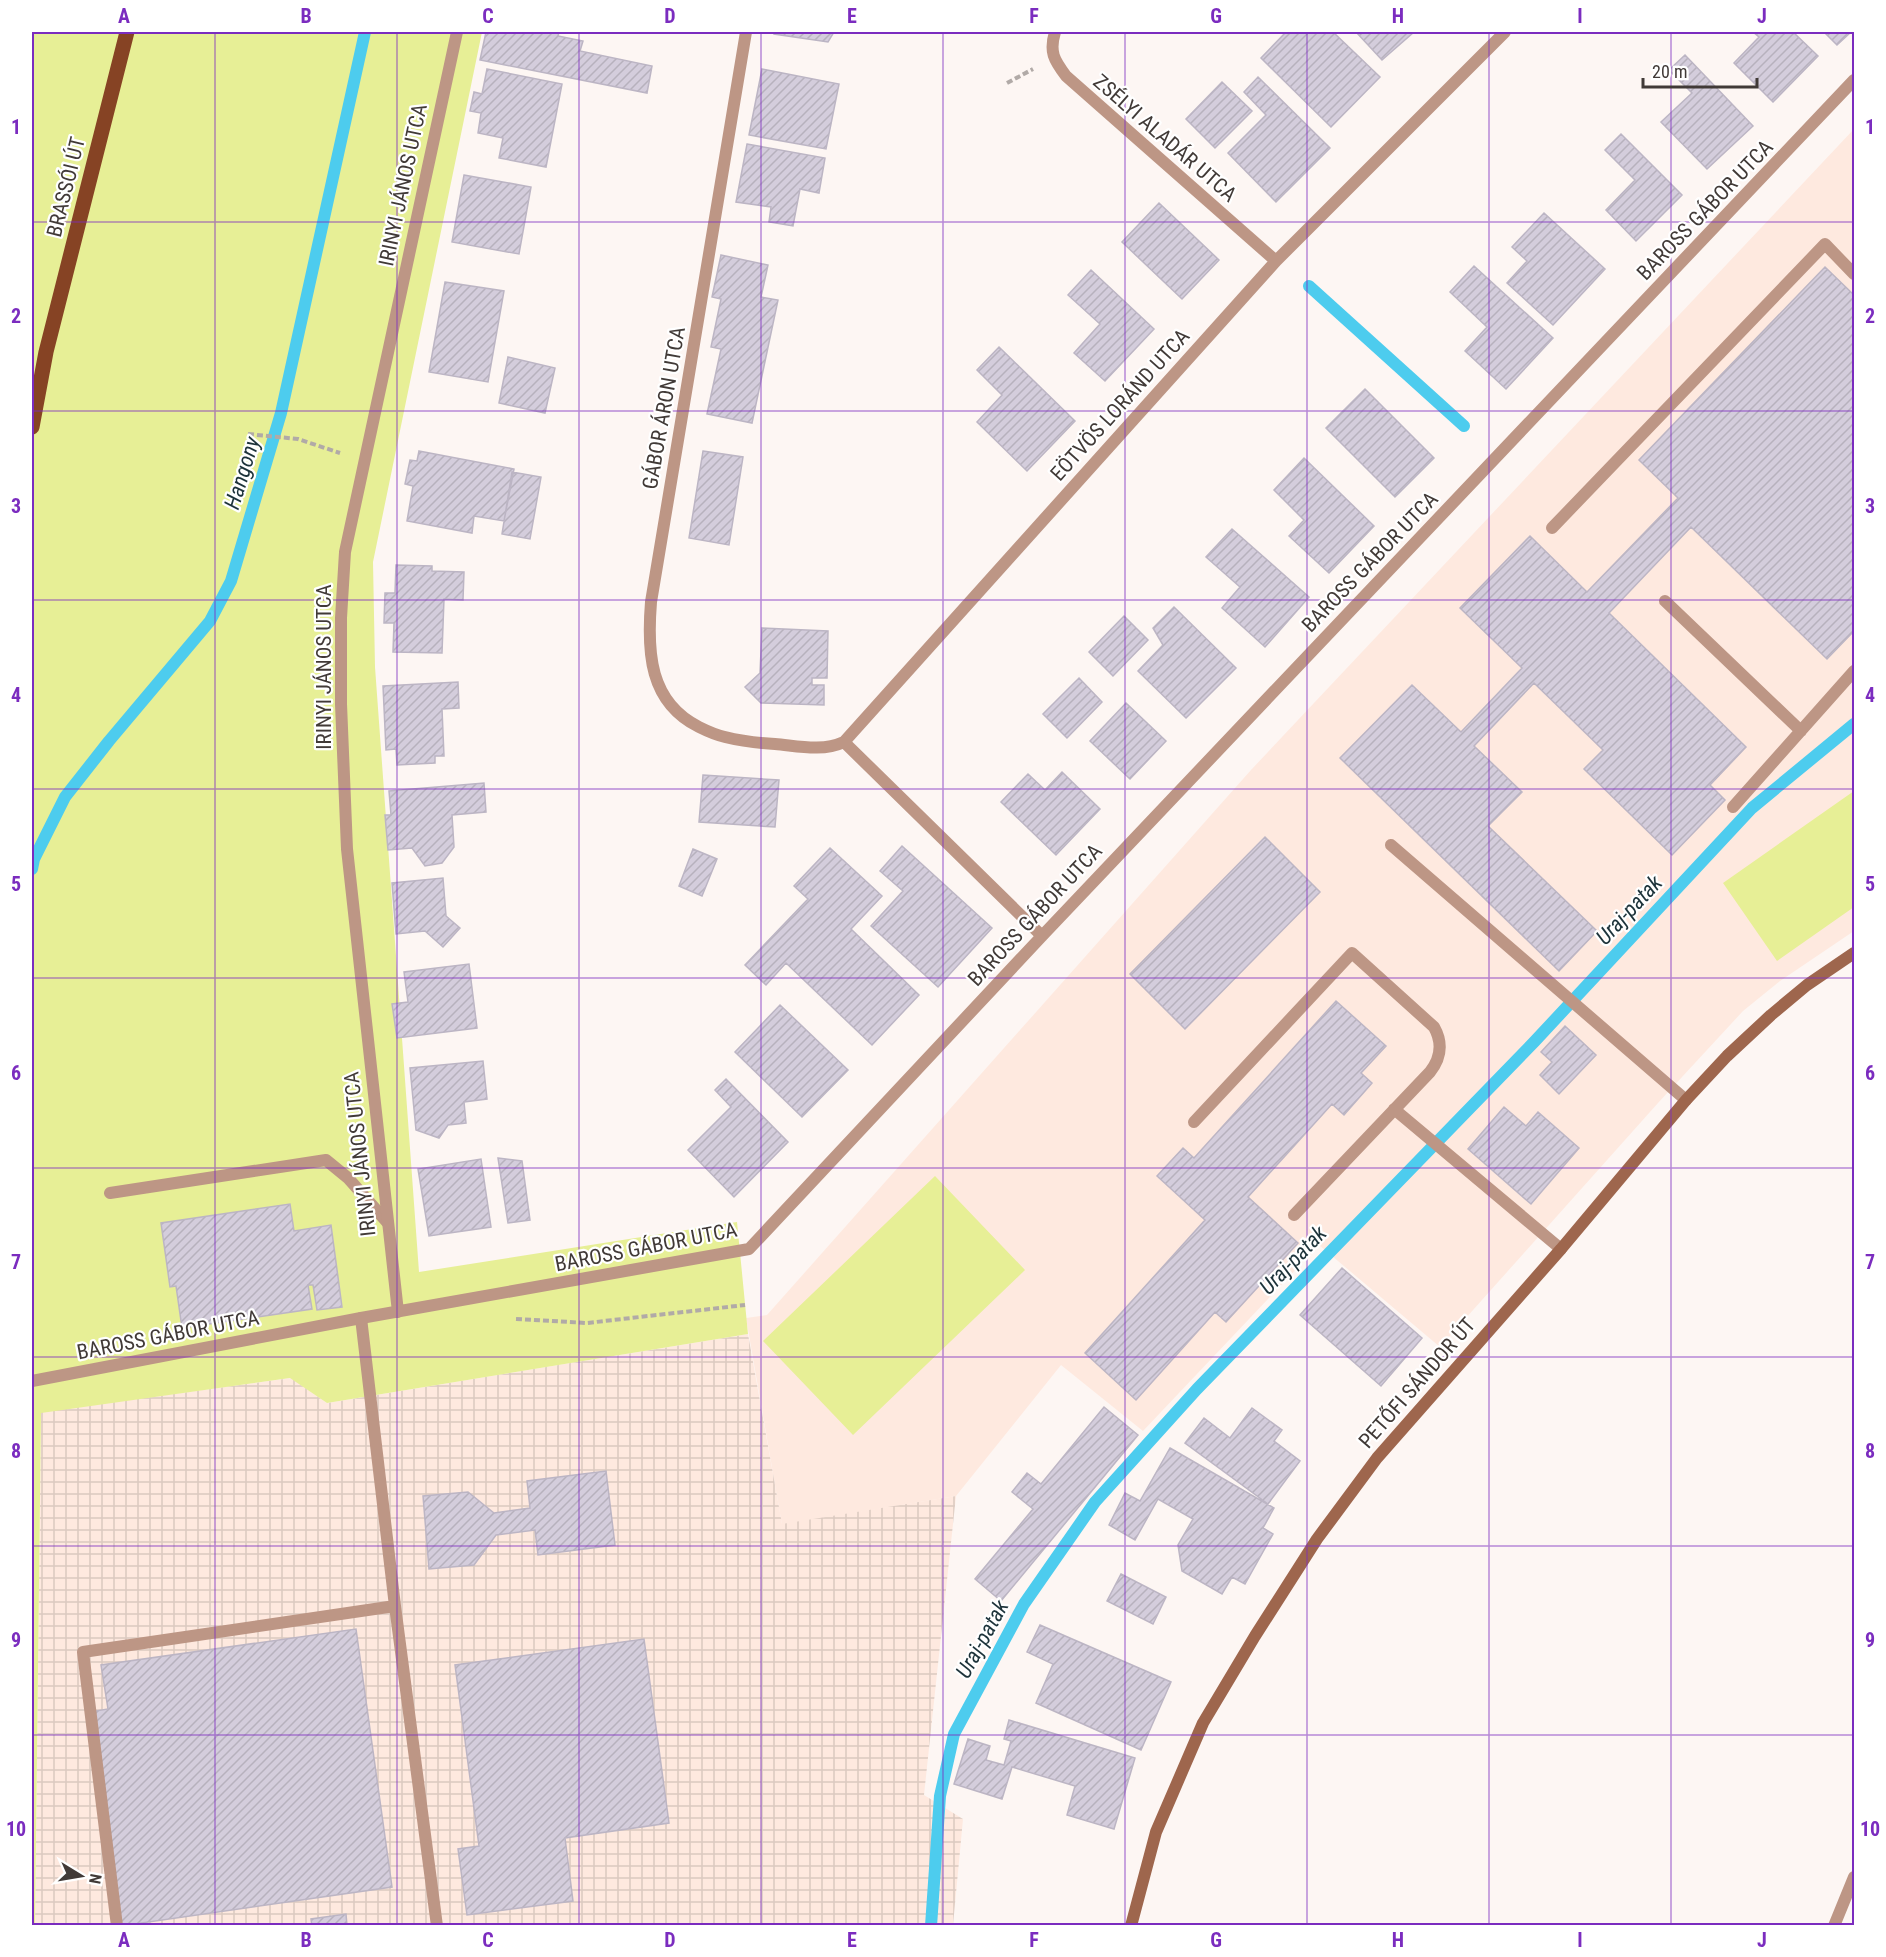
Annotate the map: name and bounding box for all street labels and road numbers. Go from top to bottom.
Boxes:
street label: ZSÉLYI ALADÁR UTCA [1089,69,1241,207]
street label: IRINYI JÁNOS UTCA [374,102,432,268]
street label: BRASSÓI ÚT [42,135,90,239]
street label: BAROSS GÁBOR UTCA [1632,135,1778,285]
street label: EÖTVÖS LORÁND UTCA [1046,324,1194,486]
street label: GÁBOR ÁRON UTCA [638,325,690,491]
street label: BAROSS GÁBOR UTCA [1297,487,1443,637]
street label: IRINYI JÁNOS UTCA [312,584,336,750]
street label: BAROSS GÁBOR UTCA [963,839,1107,991]
street label: IRINYI JÁNOS UTCA [339,1071,381,1237]
street label: BAROSS GÁBOR UTCA [553,1218,739,1276]
street label: BAROSS GÁBOR UTCA [75,1306,261,1364]
street label: PETŐFI SÁNDOR ÚT [1354,1313,1480,1453]

